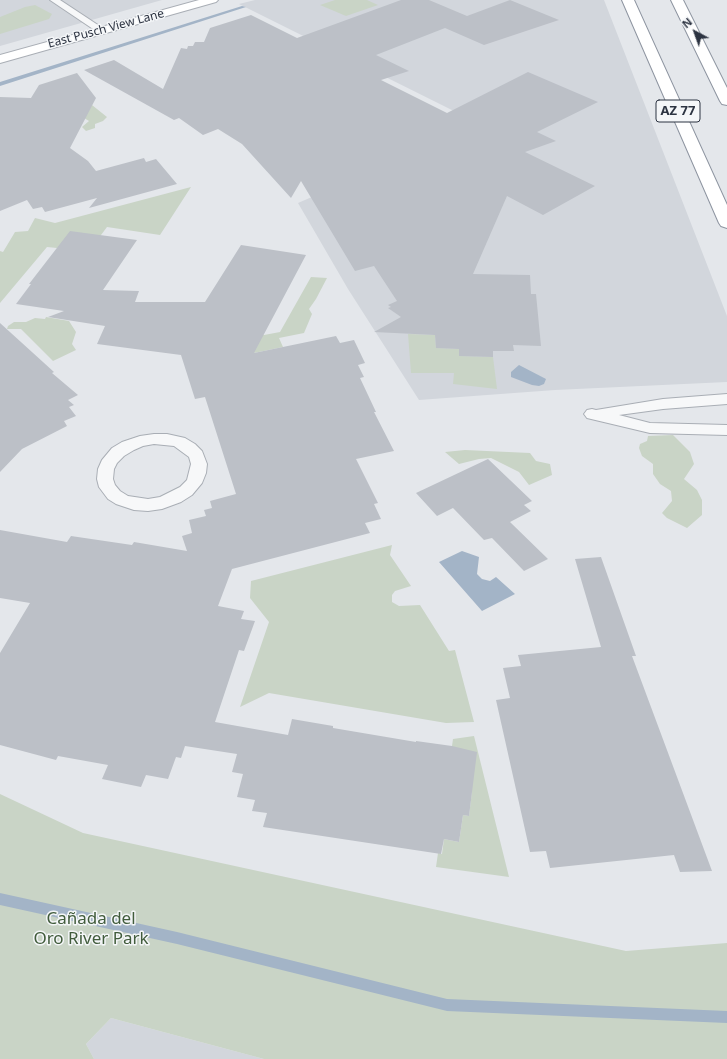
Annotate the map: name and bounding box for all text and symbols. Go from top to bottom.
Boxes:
street label: East Pusch View Lane [46,7,166,51]
north arrow [675,12,715,52]
text: N [678,14,695,31]
road number: AZ 77 [656,100,700,122]
park label: Cañada del Oro River Park [33,909,149,949]

